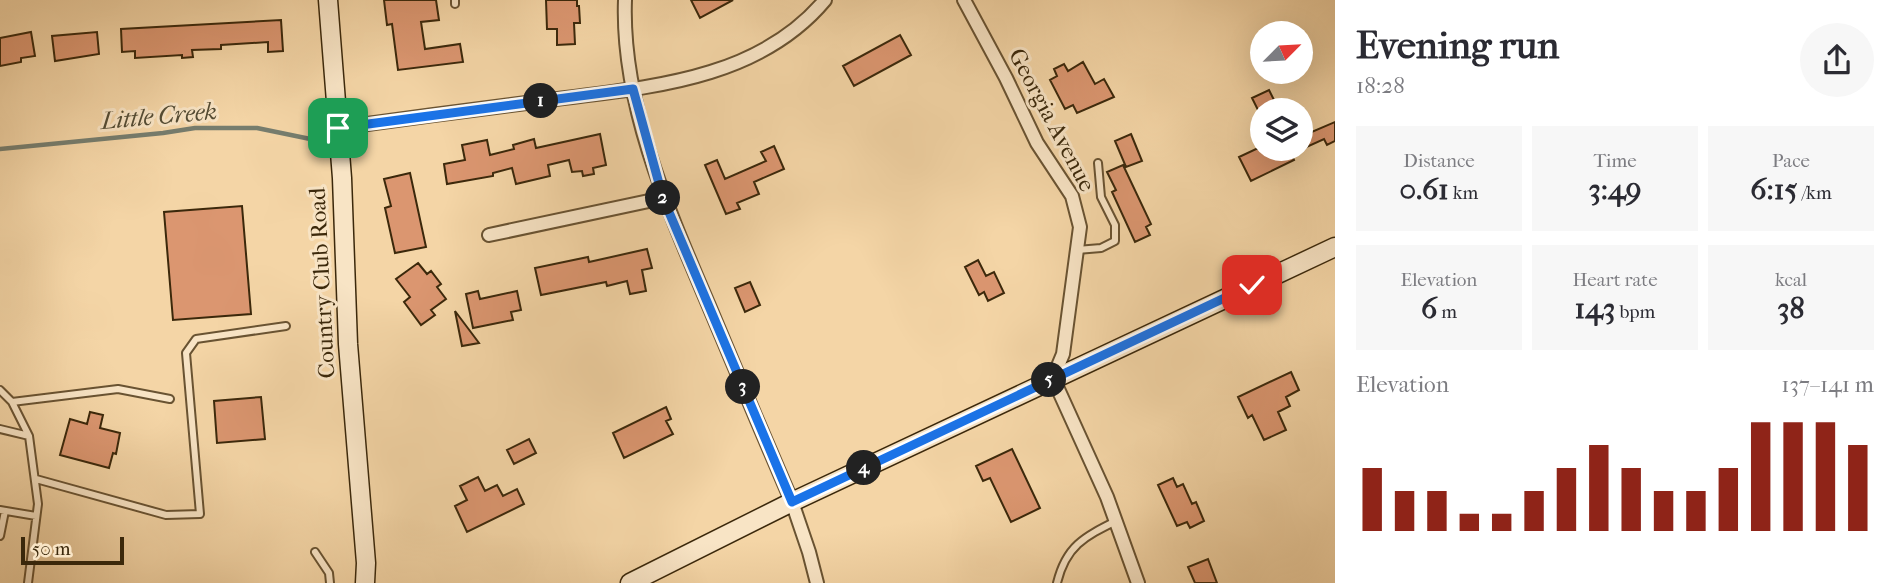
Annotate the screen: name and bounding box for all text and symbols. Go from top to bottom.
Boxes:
north arrow [1250,21,1312,84]
map controls [1250,21,1313,161]
text: Evening run [1356,23,1559,68]
button: share [1800,23,1874,97]
street label: Georgia Avenue [1003,44,1101,196]
text: 18:28 [1356,72,1405,99]
pin: 1 [524,84,558,119]
text: 1 [537,89,544,111]
water label: Little Creek [98,97,218,135]
pin [308,98,368,158]
button: layers [1250,98,1313,161]
icon: arrive [319,109,357,147]
text: Distance [1403,150,1475,172]
text: Time [1593,150,1637,172]
text: Pace [1772,150,1810,172]
text: 0.61 [1400,172,1449,207]
text: 3:49 [1588,172,1642,207]
text: 6:15 [1750,172,1797,207]
pin: 2 [646,180,680,216]
text: km [1449,182,1478,204]
text: /km [1797,182,1832,204]
street label: Country Club Road [303,186,340,379]
text: 2 [658,186,667,208]
pin [1222,255,1282,315]
icon: check [1233,266,1271,304]
text: Elevation [1401,269,1477,291]
text: Heart rate [1572,269,1658,291]
text: kcal [1775,269,1807,291]
text: 6 [1421,291,1437,326]
text: 143 [1575,291,1615,326]
text: 38 [1777,291,1805,326]
text: m [1437,301,1457,323]
text: bpm [1615,301,1655,323]
pin: 5 [1032,362,1066,398]
text: 5 [1044,368,1053,390]
pin: 3 [726,370,760,404]
text: Elevation [1356,371,1449,398]
text: 137–141 m [1781,371,1874,398]
text: 3 [739,375,746,397]
pin: 4 [846,450,882,486]
text: 4 [858,456,869,478]
scale bar [21,534,124,566]
text: 50 m [32,538,71,560]

